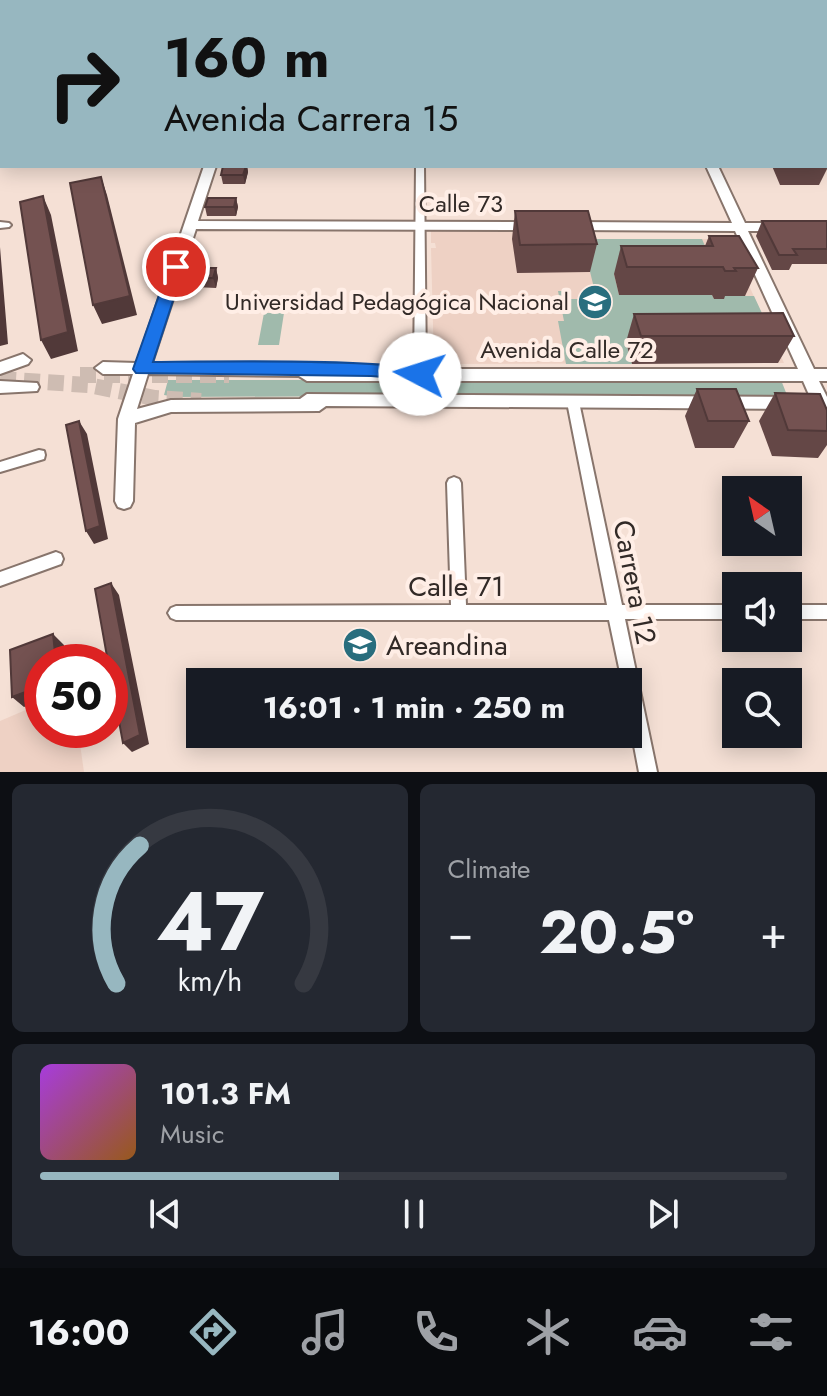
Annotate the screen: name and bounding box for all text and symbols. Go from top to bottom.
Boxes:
text: 160 m [164,17,330,98]
icon: right [32,32,136,136]
text: Avenida Carrera 15 [164,92,458,144]
street label: Calle 73 [419,186,503,221]
pin [142,233,210,301]
icon: arrive [154,245,198,289]
school or university icon: Universidad Pedagógica Nacional [576,283,614,321]
place label: Universidad Pedagógica Nacional [225,284,569,319]
position arrow [378,332,462,416]
street label: Avenida Calle 72 [480,332,654,367]
north arrow [722,476,802,556]
map controls [722,476,802,748]
street label: Carrera 12 [602,516,667,648]
street label: Calle 71 [408,566,504,607]
button: sound [722,572,802,652]
place label: Areandina [386,625,508,666]
school or university icon: Areandina [341,626,379,664]
speed limit sign: 50 [24,644,128,748]
button: search [722,668,802,748]
text: 16:01 · 1 min · 250 m [263,686,565,729]
text: Climate [448,850,530,888]
text: 47 [156,861,264,981]
text: 20.5° [539,889,694,976]
text: − [448,901,473,965]
text: + [760,901,787,965]
text: km/h [177,960,242,1002]
text: 101.3 FM [160,1072,291,1115]
text: Music [160,1115,224,1153]
icon: previous [143,1192,187,1236]
icon: pause [392,1192,436,1236]
icon: next [641,1192,685,1236]
icon: directions [185,1304,241,1360]
icon: music [297,1304,353,1360]
icon: phone [408,1304,464,1360]
icon: climate [520,1304,576,1360]
icon: car [632,1304,688,1360]
icon: filters [743,1304,799,1360]
text: 16:00 [28,1306,129,1358]

